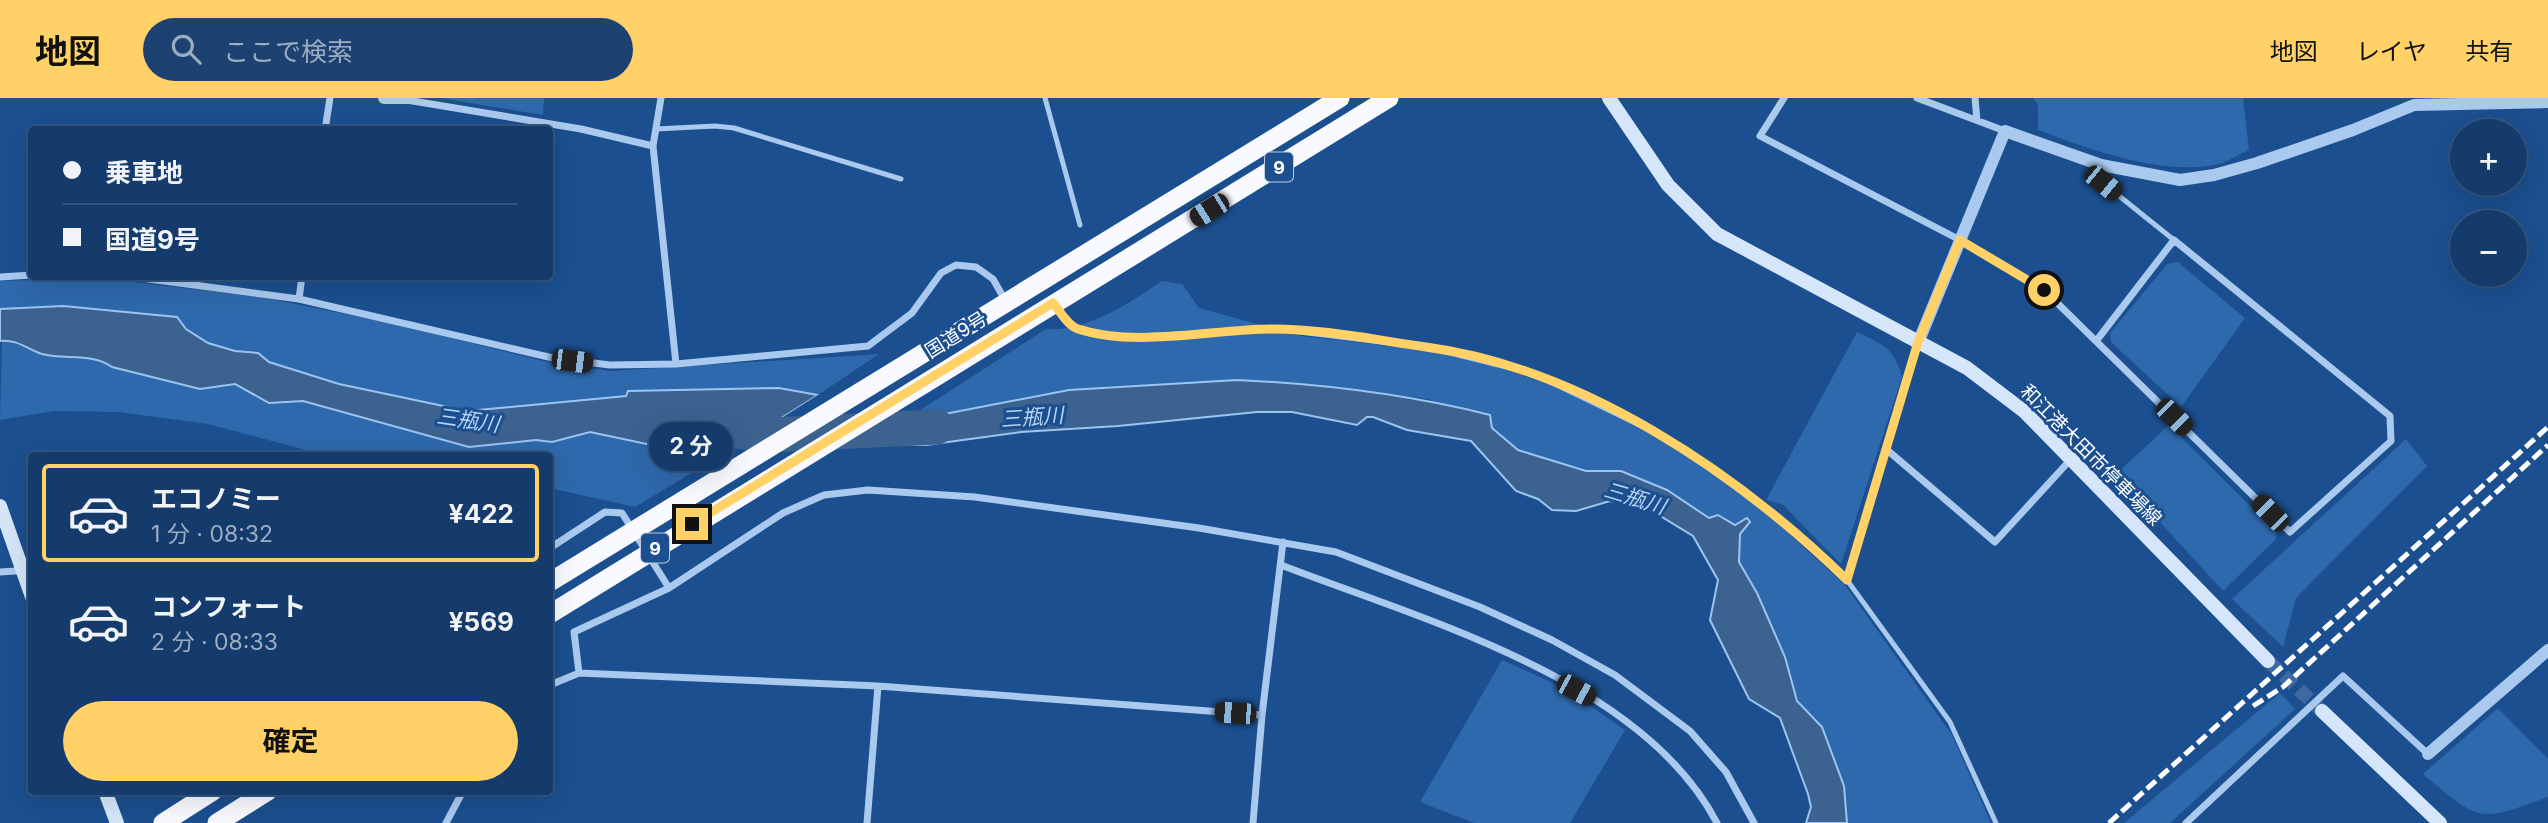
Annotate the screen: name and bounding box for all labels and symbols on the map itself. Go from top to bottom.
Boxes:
road number: 9 [1265,153,1293,182]
car [2081,162,2126,204]
car [1186,190,1233,230]
route start [2028,274,2060,306]
street label: 国道9号 [921,307,991,363]
car [550,348,595,374]
street label: 和江港大田市停車場線 [2016,380,2166,530]
car [2152,395,2197,439]
water label: 三瓶川 [1000,402,1066,432]
water label: 三瓶川 [435,403,503,437]
callout: 2 分 [650,422,734,472]
water label: 三瓶川 [1601,477,1671,520]
car [2248,491,2293,535]
route end [676,508,708,540]
road number: 9 [641,534,669,562]
car [1553,671,1600,709]
car [1214,701,1257,725]

